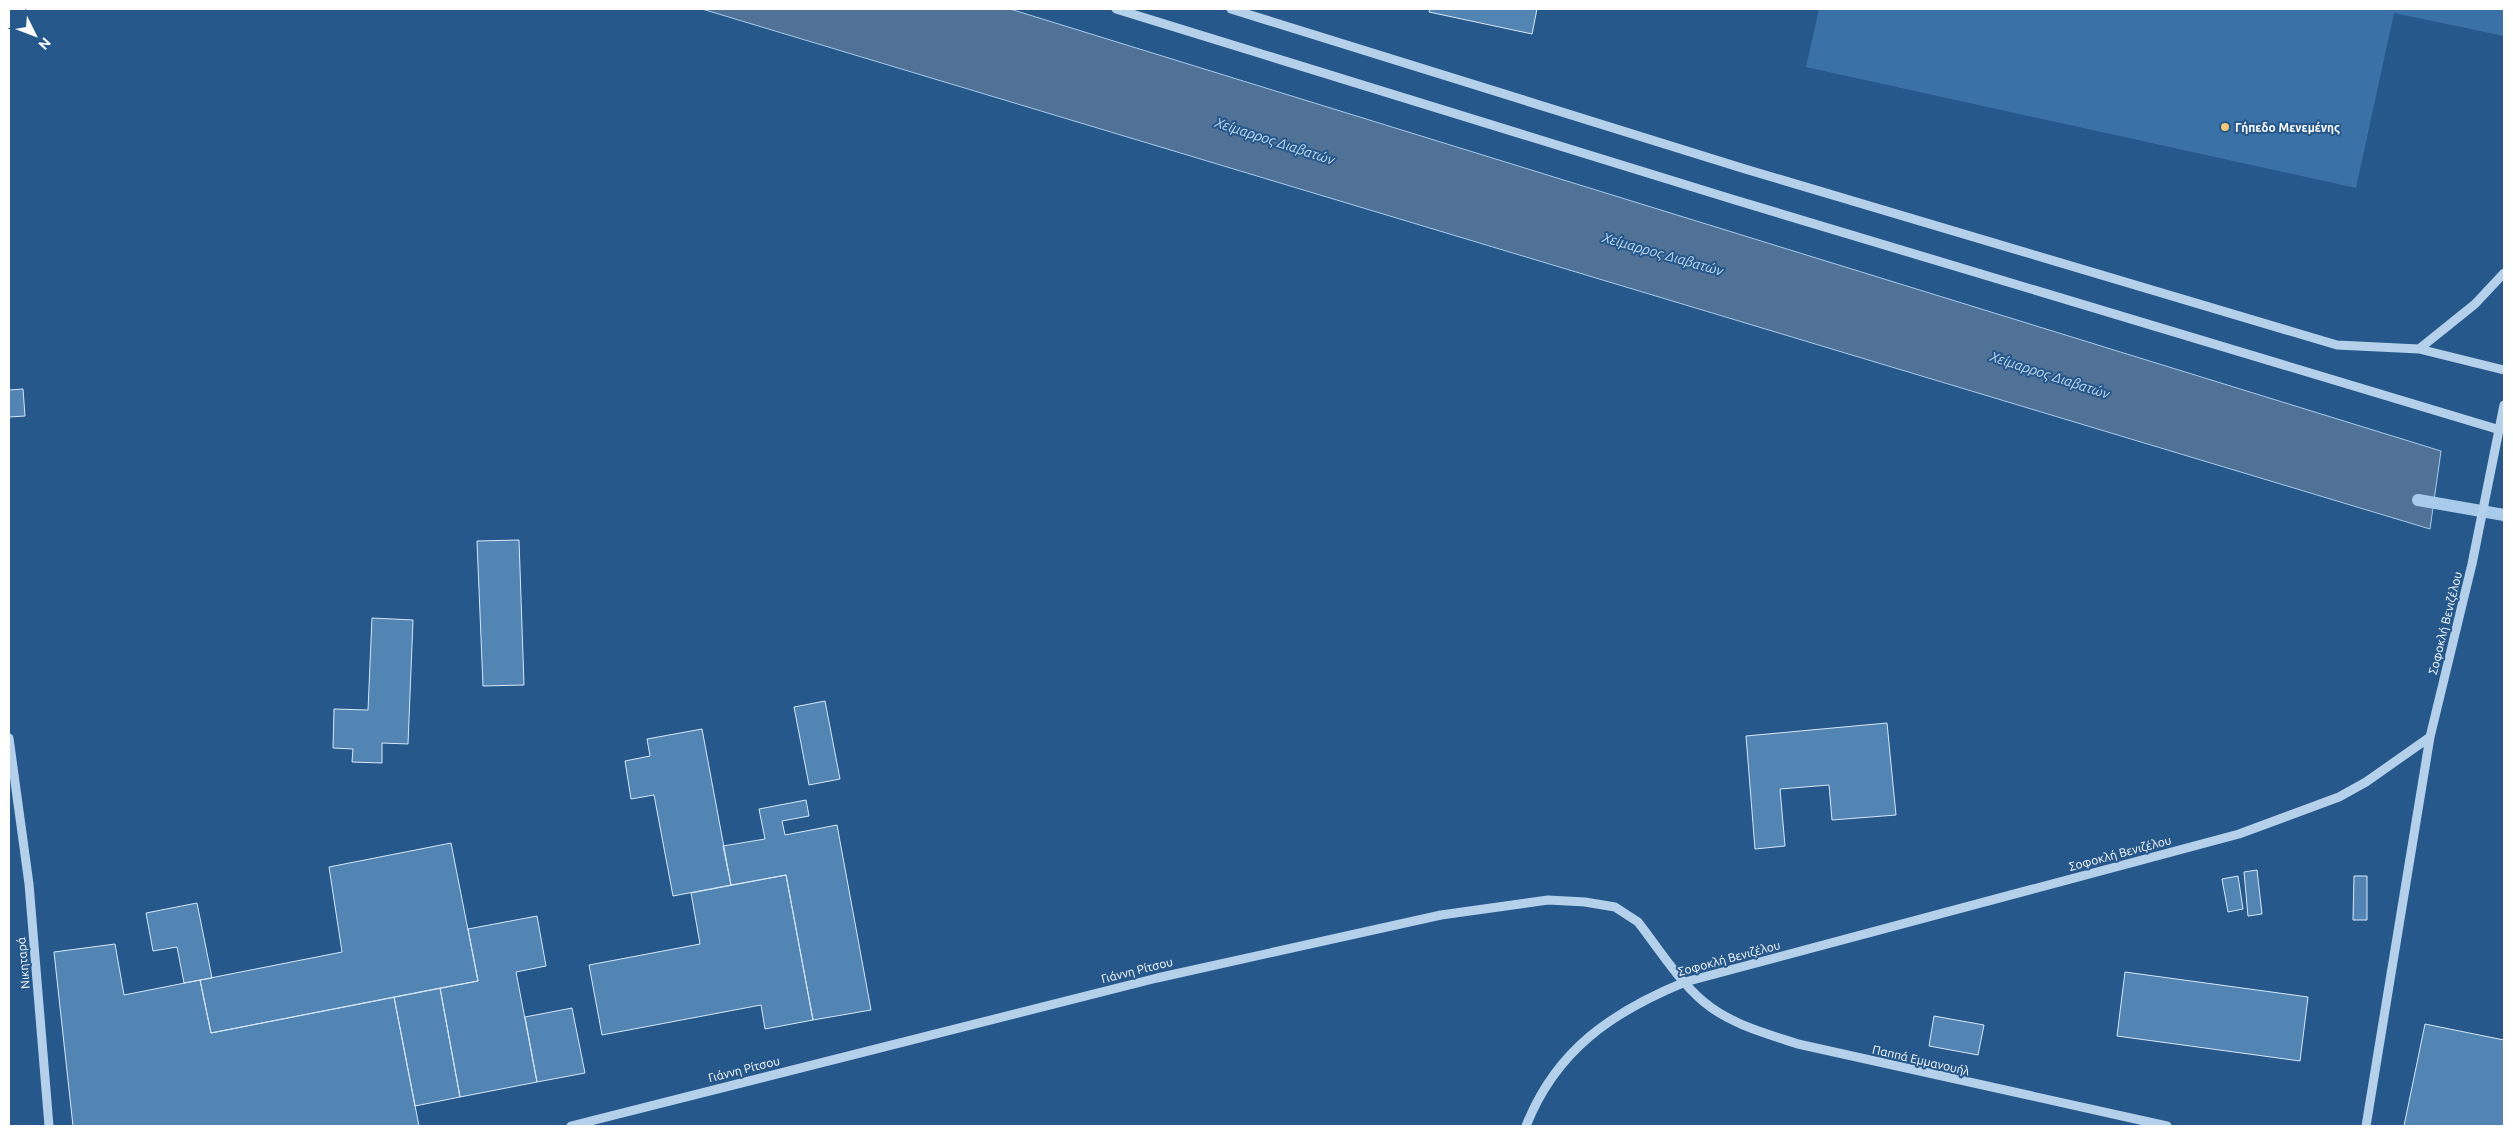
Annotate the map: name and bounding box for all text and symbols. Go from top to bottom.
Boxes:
north arrow [10,10,60,60]
text: N [35,34,54,53]
water label: Χείμαρρος Διαβατών [1212,114,1338,168]
marker: Γήπεδο Μενεμένης [2219,121,2231,133]
place label: Γήπεδο Μενεμένης [2235,121,2340,135]
water label: Χείμαρρος Διαβατών [1600,229,1726,279]
water label: Χείμαρρος Διαβατών [1987,348,2113,402]
street label: Σοφοκλή Βενιζέλου [2426,570,2464,676]
street label: Σοφοκλή Βενιζέλου [2067,833,2173,873]
street label: Νικηταρά [14,937,32,989]
street label: Σοφοκλή Βενιζέλου [1676,938,1782,978]
street label: Γιάννη Ρίτσου [1100,955,1174,985]
street label: Παππά Εμμανουήλ [1871,1042,1971,1078]
street label: Γιάννη Ρίτσου [707,1054,781,1084]

